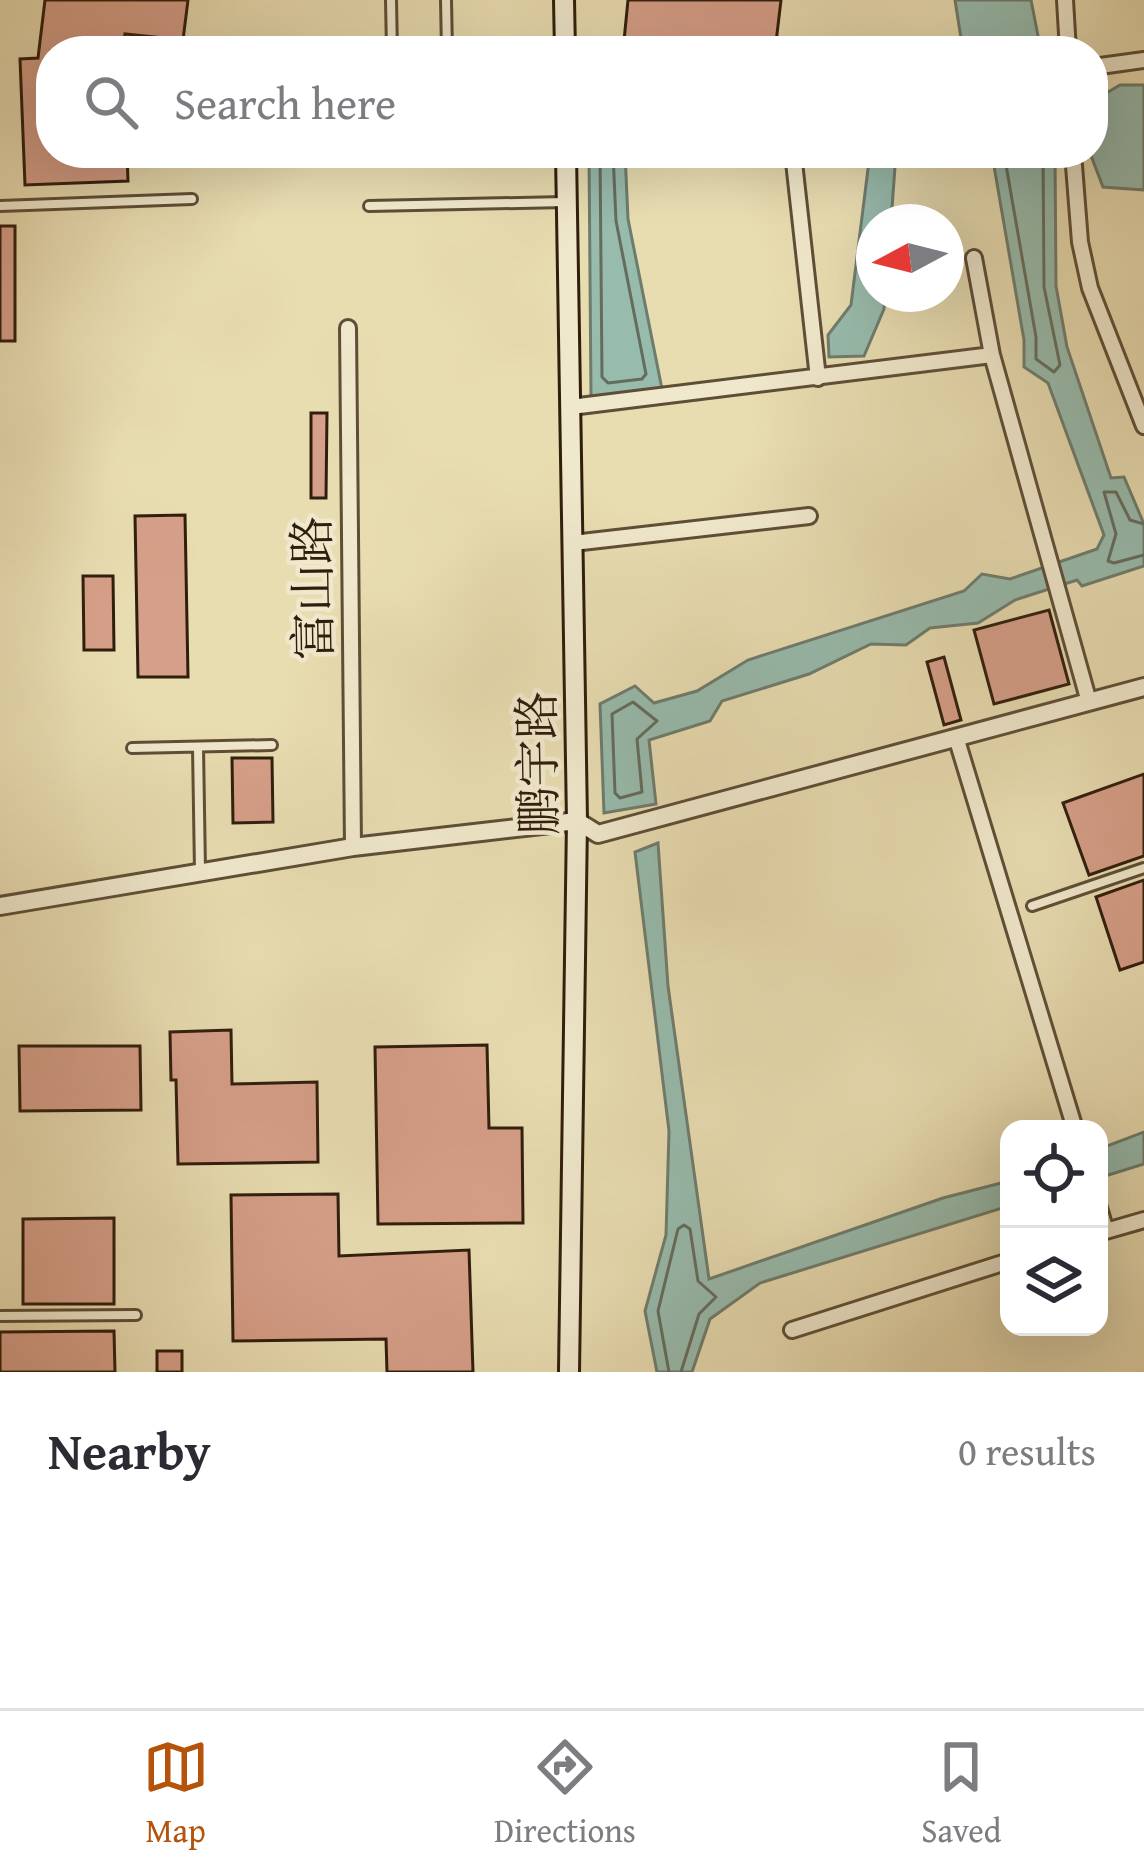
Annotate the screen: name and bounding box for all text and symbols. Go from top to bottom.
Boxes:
search box [36,36,1108,168]
icon: search [78,69,144,135]
text: Search here [174,70,396,135]
north arrow [856,204,964,312]
street label: 富山路 [275,515,349,661]
street label: 鹏宇路 [500,690,574,836]
map controls [1000,1120,1108,1336]
button: locate [1000,1120,1108,1228]
button: layers [1000,1228,1108,1336]
text: Nearby [48,1413,211,1488]
text: 0 results [958,1422,1096,1479]
tab: Map [143,1734,209,1854]
tab: Directions [494,1734,636,1854]
tab: Saved [921,1734,1001,1854]

